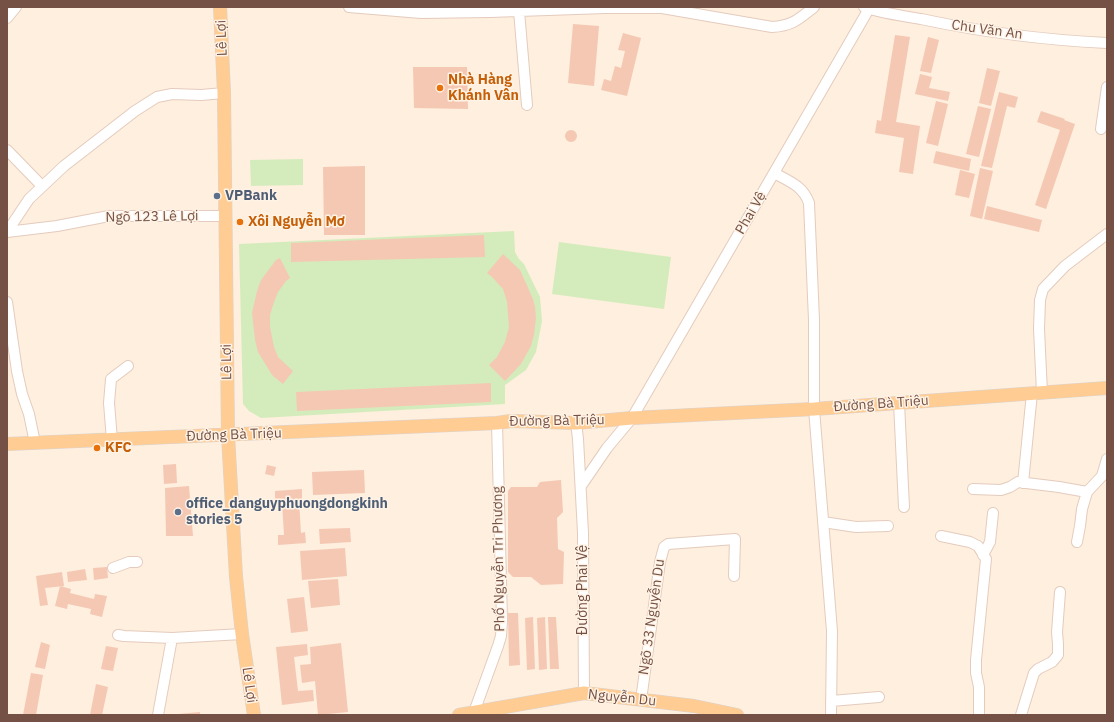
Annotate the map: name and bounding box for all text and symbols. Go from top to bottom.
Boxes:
street label: Chu Văn An [950,17,1024,43]
street label: Lê Lợi [213,20,231,56]
place label: Nhà Hàng Khánh Vân [448,72,519,104]
marker: Nhà Hàng Khánh Vân [435,83,445,93]
place label: VPBank [225,188,277,204]
street label: Phai Vệ [732,189,770,237]
marker: VPBank [212,191,222,201]
street label: Ngõ 123 Lê Lợi [105,208,199,226]
place label: Xôi Nguyễn Mơ [248,214,345,230]
marker: Xôi Nguyễn Mơ [235,217,245,227]
street label: Lê Lợi [218,344,236,380]
street label: Đường Bà Triệu [833,392,929,416]
street label: Đường Bà Triệu [509,412,605,430]
street label: Đường Bà Triệu [186,425,282,445]
place label: KFC [105,440,132,456]
marker: KFC [92,443,102,453]
street label: Phố Nguyễn Tri Phương [489,486,509,632]
place label: office_danguyphuongdongkinh stories 5 [186,496,388,528]
marker: office_danguyphuongdongkinh stories 5 [173,507,183,517]
street label: Đường Phai Vệ [575,545,591,635]
street label: Ngõ 33 Nguyễn Du [636,558,668,676]
street label: Lê Lợi [238,666,260,704]
street label: Nguyễn Du [587,686,657,710]

